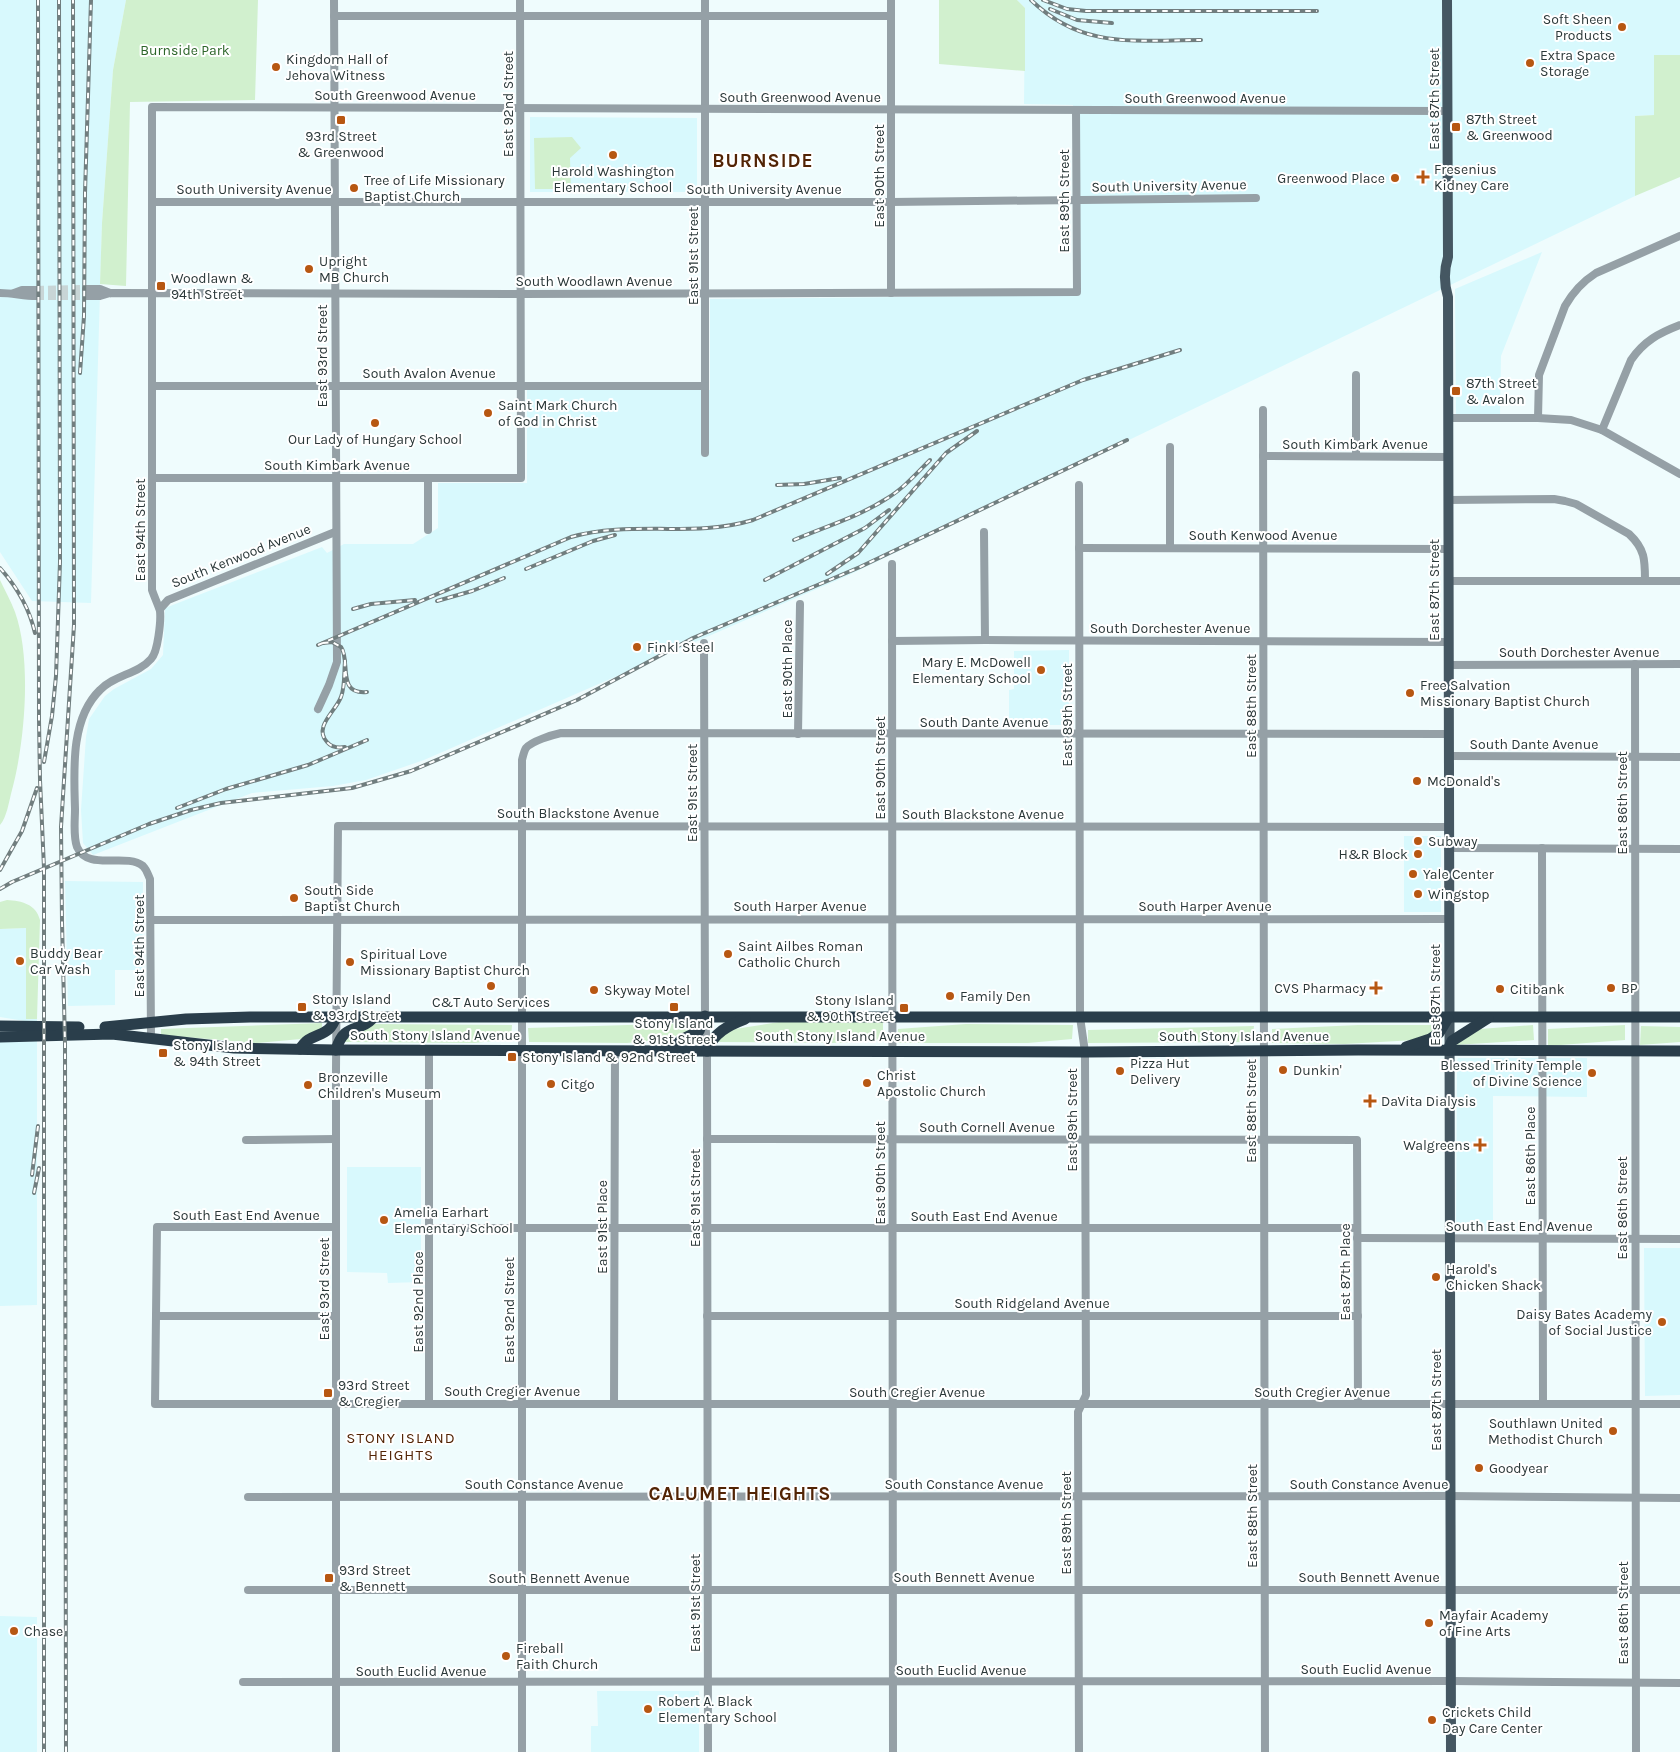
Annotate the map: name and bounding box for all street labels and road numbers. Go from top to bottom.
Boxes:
street label: East 87th Street [1426,48,1443,150]
street label: East 92nd Street [500,51,517,157]
street label: South Greenwood Avenue [314,87,476,104]
street label: South Greenwood Avenue [719,89,881,106]
street label: South Greenwood Avenue [1124,90,1286,107]
street label: East 90th Street [871,124,888,228]
street label: East 89th Street [1056,149,1073,253]
street label: South University Avenue [1091,176,1247,196]
street label: South University Avenue [176,181,332,198]
street label: South University Avenue [686,181,842,198]
street label: East 91st Street [685,207,702,305]
street label: South Woodlawn Avenue [516,273,672,290]
street label: East 93rd Street [314,304,331,408]
street label: South Avalon Avenue [362,365,496,382]
street label: South Kimbark Avenue [1282,436,1428,453]
street label: South Kimbark Avenue [264,457,410,474]
street label: East 94th Street [132,479,149,581]
street label: South Kenwood Avenue [169,520,313,592]
street label: South Kenwood Avenue [1189,527,1337,544]
street label: East 87th Street [1426,539,1443,641]
street label: East 90th Place [779,620,796,718]
street label: South Dorchester Avenue [1090,620,1250,637]
street label: South Dorchester Avenue [1499,644,1659,661]
street label: East 88th Street [1243,654,1260,758]
street label: East 89th Street [1059,663,1076,767]
street label: South Dante Avenue [920,714,1048,731]
street label: East 90th Street [872,716,889,820]
street label: South Dante Avenue [1470,736,1598,753]
street label: East 91st Street [684,744,701,842]
street label: East 86th Street [1614,751,1631,855]
street label: South Blackstone Avenue [497,805,659,822]
street label: South Blackstone Avenue [902,806,1064,823]
street label: East 94th Street [131,895,148,997]
street label: South Harper Avenue [733,898,867,915]
street label: South Harper Avenue [1138,898,1272,915]
street label: East 87th Street [1427,944,1444,1046]
street label: South Stony Island Avenue [350,1027,520,1044]
street label: South Stony Island Avenue [755,1028,925,1045]
street label: South Stony Island Avenue [1159,1028,1329,1045]
street label: East 88th Street [1243,1059,1260,1163]
street label: East 89th Street [1064,1068,1081,1172]
street label: East 86th Place [1522,1107,1539,1205]
street label: South Cornell Avenue [919,1119,1055,1136]
street label: East 90th Street [872,1121,889,1225]
street label: East 91st Street [687,1149,704,1247]
street label: East 86th Street [1614,1156,1631,1260]
street label: East 91st Place [594,1180,611,1274]
street label: South East End Avenue [172,1207,320,1224]
street label: South East End Avenue [910,1208,1058,1225]
street label: South East End Avenue [1445,1218,1593,1235]
street label: East 87th Place [1337,1223,1354,1321]
street label: East 93rd Street [316,1237,333,1341]
street label: East 92nd Place [410,1251,427,1353]
street label: East 92nd Street [501,1257,518,1363]
street label: South Ridgeland Avenue [954,1295,1110,1312]
street label: East 87th Street [1428,1349,1445,1451]
street label: South Cregier Avenue [444,1383,580,1400]
street label: South Cregier Avenue [849,1384,985,1401]
street label: South Cregier Avenue [1254,1384,1390,1401]
street label: East 88th Street [1244,1464,1261,1568]
street label: East 89th Street [1058,1471,1075,1575]
street label: South Constance Avenue [465,1476,623,1493]
street label: South Constance Avenue [885,1476,1043,1493]
street label: South Constance Avenue [1290,1476,1448,1493]
street label: East 91st Street [687,1554,704,1652]
street label: East 86th Street [1615,1561,1632,1665]
street label: South Bennett Avenue [893,1569,1035,1586]
street label: South Bennett Avenue [1298,1569,1440,1586]
street label: South Bennett Avenue [488,1570,630,1587]
street label: South Euclid Avenue [1301,1661,1431,1678]
street label: South Euclid Avenue [896,1662,1026,1679]
street label: South Euclid Avenue [356,1663,486,1680]

